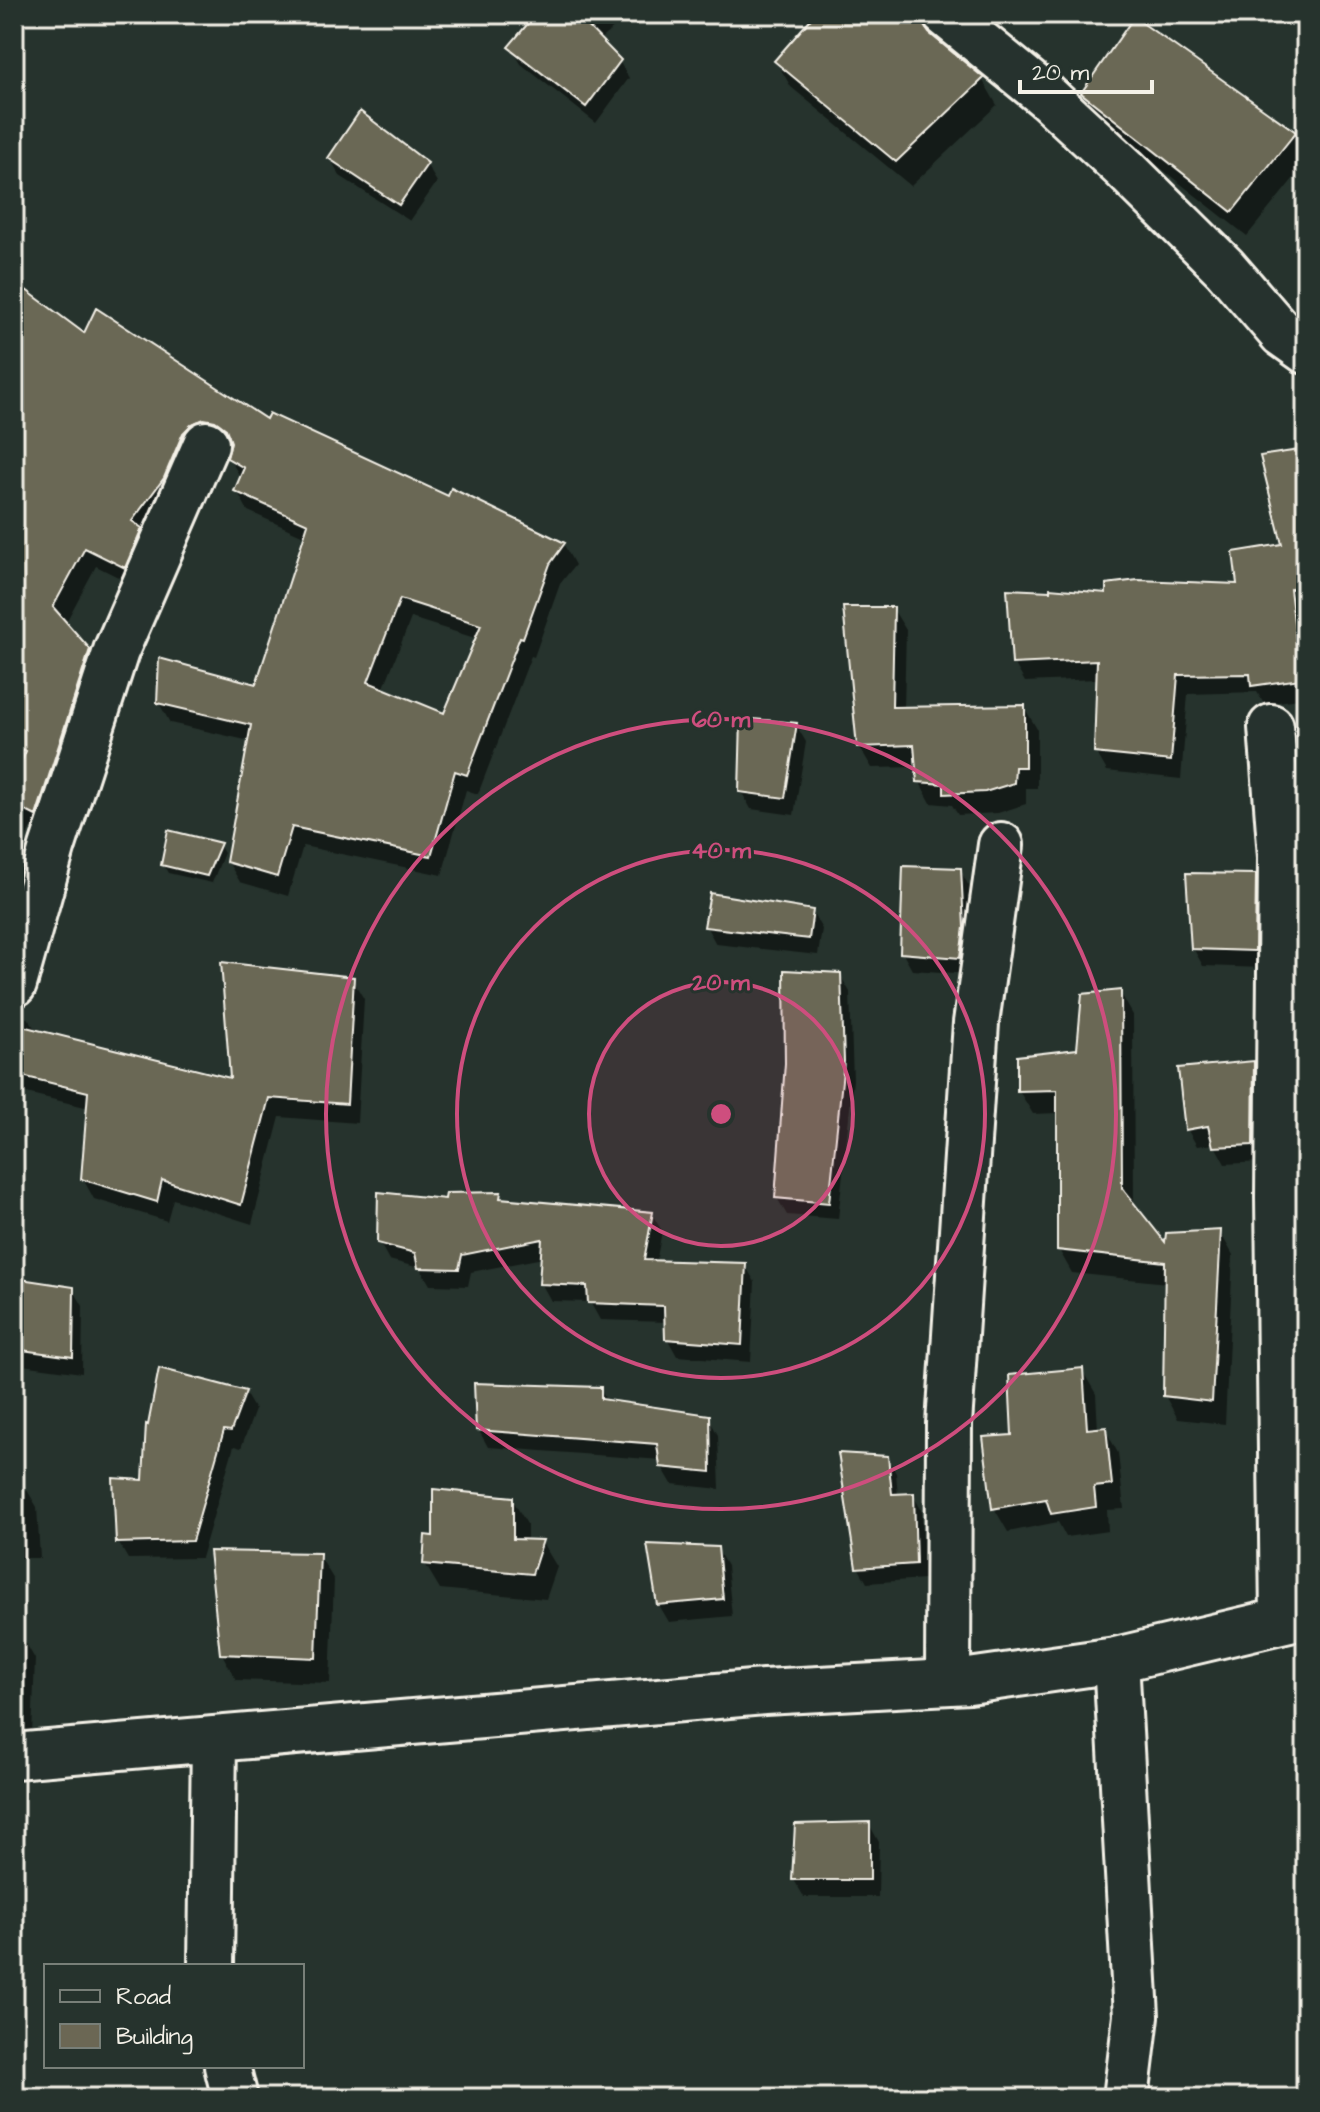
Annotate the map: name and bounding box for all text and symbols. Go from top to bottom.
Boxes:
scale bar [1020,44,1152,94]
text: 20 m [1032,56,1089,90]
text: 60 m [692,703,751,737]
text: 40 m [691,834,751,868]
text: 20 m [691,966,750,1000]
centre of rings [707,1100,735,1128]
legend [44,1964,304,2068]
text: Road [116,1980,171,2014]
text: Building [116,2020,193,2055]

